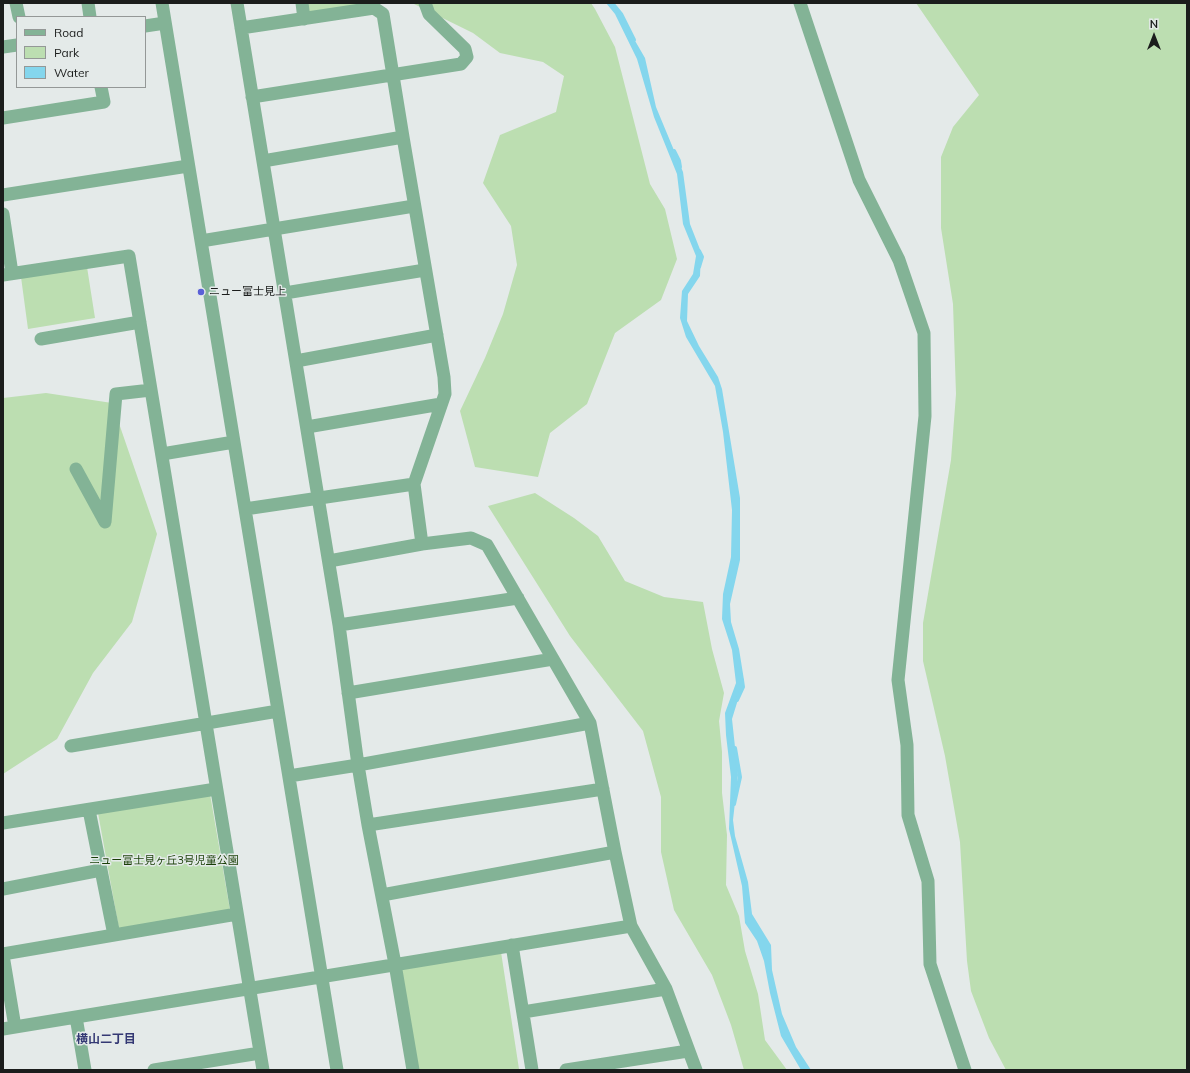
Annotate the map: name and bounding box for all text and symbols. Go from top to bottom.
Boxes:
legend [16,16,146,88]
north arrow [1134,16,1174,56]
text: N [1150,17,1158,31]
text: Road [54,25,83,40]
text: Park [54,45,79,60]
text: Water [54,65,89,80]
place label: ニュー富士見上 [209,285,286,299]
marker: ニュー富士見上 [196,287,206,297]
park label: ニュー富士見ヶ丘3号児童公園 [89,854,239,868]
district label: 横山二丁目 [76,1032,136,1046]

